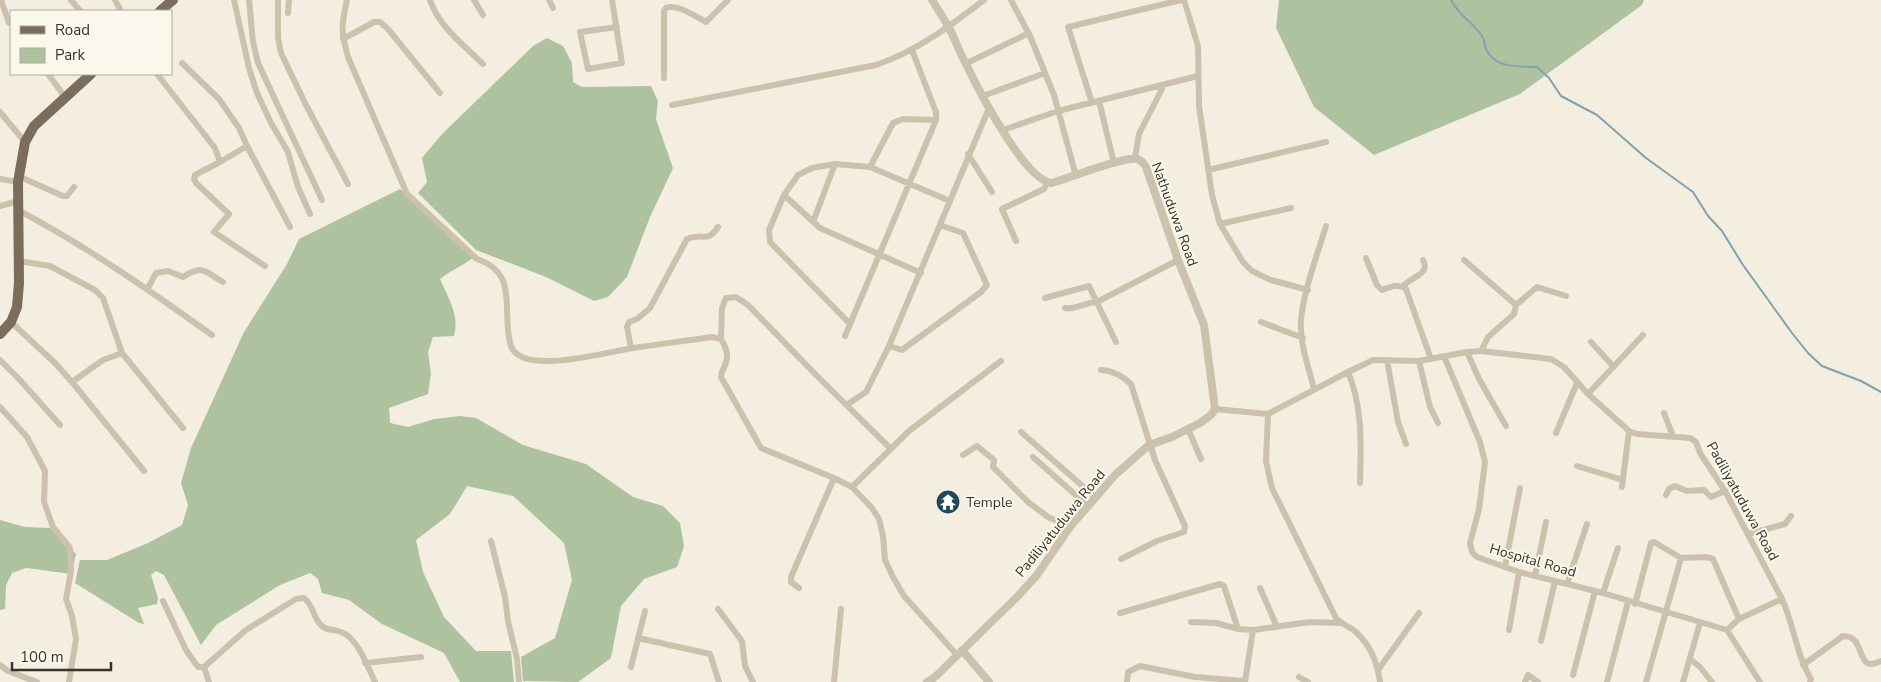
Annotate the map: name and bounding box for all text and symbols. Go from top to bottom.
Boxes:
legend [10,10,172,75]
text: Road [55,20,90,40]
text: Park [55,45,85,65]
street label: Nathuduwa Road [1147,159,1202,269]
street label: Padiliyatuduwa Road [1702,438,1783,564]
street label: Padiliyatuduwa Road [1011,466,1110,581]
temple icon: Temple [935,489,961,515]
place label: Temple [966,493,1012,512]
street label: Hospital Road [1487,539,1578,582]
scale bar [12,640,111,672]
text: 100 m [20,647,64,667]

